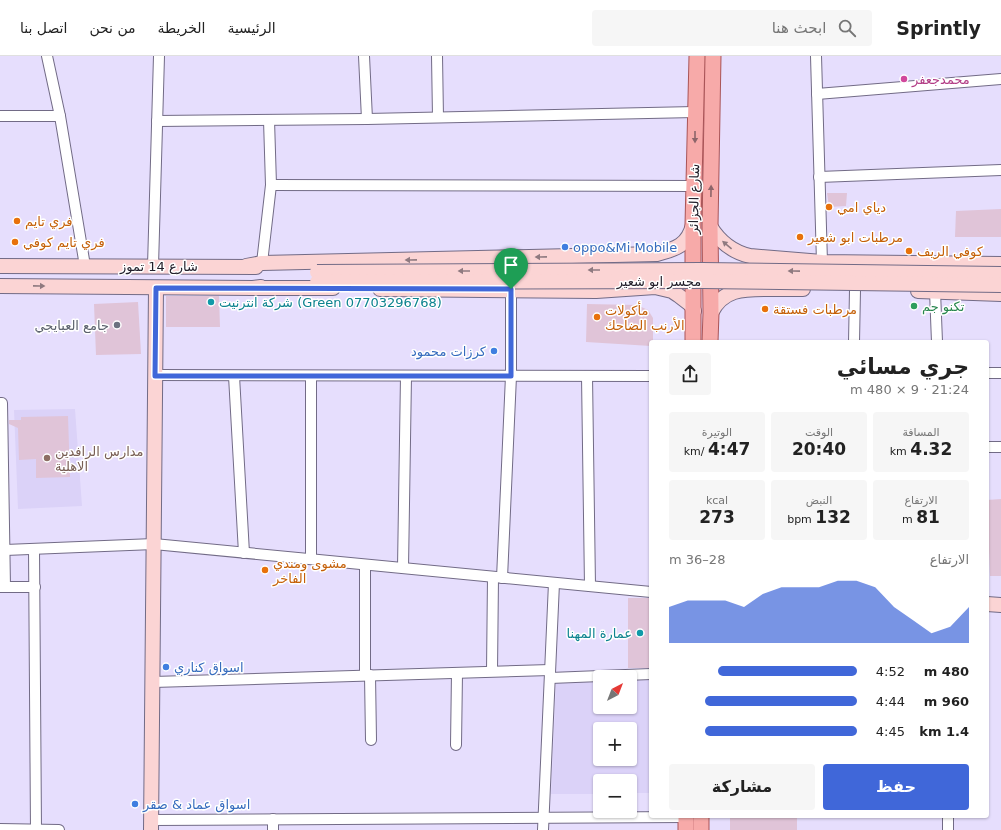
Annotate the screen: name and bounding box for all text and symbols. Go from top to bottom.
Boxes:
search box [592,10,872,46]
icon: search [836,17,858,39]
text: Sprintly [896,17,981,39]
text: ابحث هنا [772,19,826,37]
text: اتصل بنا [20,20,67,36]
text: من نحن [89,20,136,36]
text: الخريطة [158,20,205,36]
text: الرئيسية [227,20,276,36]
place label: محمدجعفر [911,72,970,88]
marker: محمدجعفر [899,74,909,84]
one-way arrow [692,131,698,144]
street label: شارع الجزائر [686,164,703,235]
one-way arrow [708,184,714,197]
place label: دياي امي [837,200,886,215]
marker: دياي امي [824,202,834,212]
place label: فري تايم [25,214,73,230]
marker: فري تايم [12,216,22,226]
place label: مرطبات ابو شعير [807,230,903,246]
marker: مرطبات ابو شعير [795,232,805,242]
place label: فري تايم كوفي [23,235,105,251]
marker: فري تايم كوفي [10,237,20,247]
place label: oppo&Mi Mobile [573,240,677,255]
one-way arrow [722,240,733,249]
marker: oppo&Mi Mobile [560,242,570,252]
place label: كوفي الريف [917,244,984,260]
marker: كوفي الريف [904,246,914,256]
pin [494,248,528,289]
one-way arrow [535,253,547,260]
icon: arrive [500,254,522,276]
one-way arrow [405,256,417,263]
street label: شارع 14 تموز [119,259,198,275]
one-way arrow [587,267,600,273]
one-way arrow [457,268,470,274]
one-way arrow [787,268,800,274]
street label: مجسر ابو شعير [616,274,701,290]
one-way arrow [33,283,46,289]
place label: شركة انترنيت (Green 07703296768) [219,295,442,311]
marker: شركة انترنيت (Green 07703296768) [206,297,216,307]
place label: تكنو جم [922,299,965,315]
place label: مأكولات الأرنب الضاحك [605,301,685,334]
marker: تكنو جم [909,301,919,311]
place label: مرطبات فستقة [773,302,857,318]
marker: مرطبات فستقة [760,304,770,314]
marker: مأكولات الأرنب الضاحك [592,312,602,322]
place label: جامع العبايجي [34,318,109,334]
marker: جامع العبايجي [112,320,122,330]
place label: كرزات محمود [411,344,487,360]
marker: كرزات محمود [489,346,499,356]
button: share [669,353,711,395]
text: جري مسائي [837,354,969,379]
text: 21:24 · 9 × 480 m [850,382,969,397]
text: الوتيرة [702,426,732,439]
text: الوقت [805,426,833,439]
text: المسافة [902,426,940,439]
text: 4:47 [708,439,750,459]
text: 20:40 [792,439,846,459]
text: 4.32 [910,439,952,459]
place label: مدارس الرافدين اﻻهلية [55,444,144,474]
text: /km [684,445,708,458]
text: km [890,445,910,458]
marker: مدارس الرافدين اﻻهلية [42,453,52,463]
text: kcal [706,494,728,507]
text: النبض [806,494,832,507]
text: الارتفاع [904,494,938,507]
text: 273 [699,507,735,527]
text: 132 [815,507,851,527]
text: 81 [916,507,940,527]
text: bpm [787,513,815,526]
text: m [902,513,916,526]
text: 28–36 m [669,552,725,567]
text: الارتفاع [930,552,969,567]
place label: مشوى ومندي الفاخر [272,556,347,587]
marker: مشوى ومندي الفاخر [260,565,270,575]
place label: عمارة المهنا [567,626,632,642]
marker: عمارة المهنا [635,628,645,638]
place label: اسواق كناري [174,660,244,676]
marker: اسواق كناري [161,662,171,672]
text: 4:52 [876,664,905,679]
text: 480 m [924,664,969,679]
north arrow [593,670,637,714]
map controls [593,670,637,818]
text: 4:44 [876,694,905,709]
text: 960 m [924,694,969,709]
button: + [593,722,637,766]
text: 4:45 [876,724,905,739]
text: 1.4 km [919,724,969,739]
button: مشاركة [669,764,815,810]
button: حفظ [823,764,969,810]
button: − [593,774,637,818]
place label: اسواق عماد & صقر [142,797,250,813]
marker: اسواق عماد & صقر [130,799,140,809]

